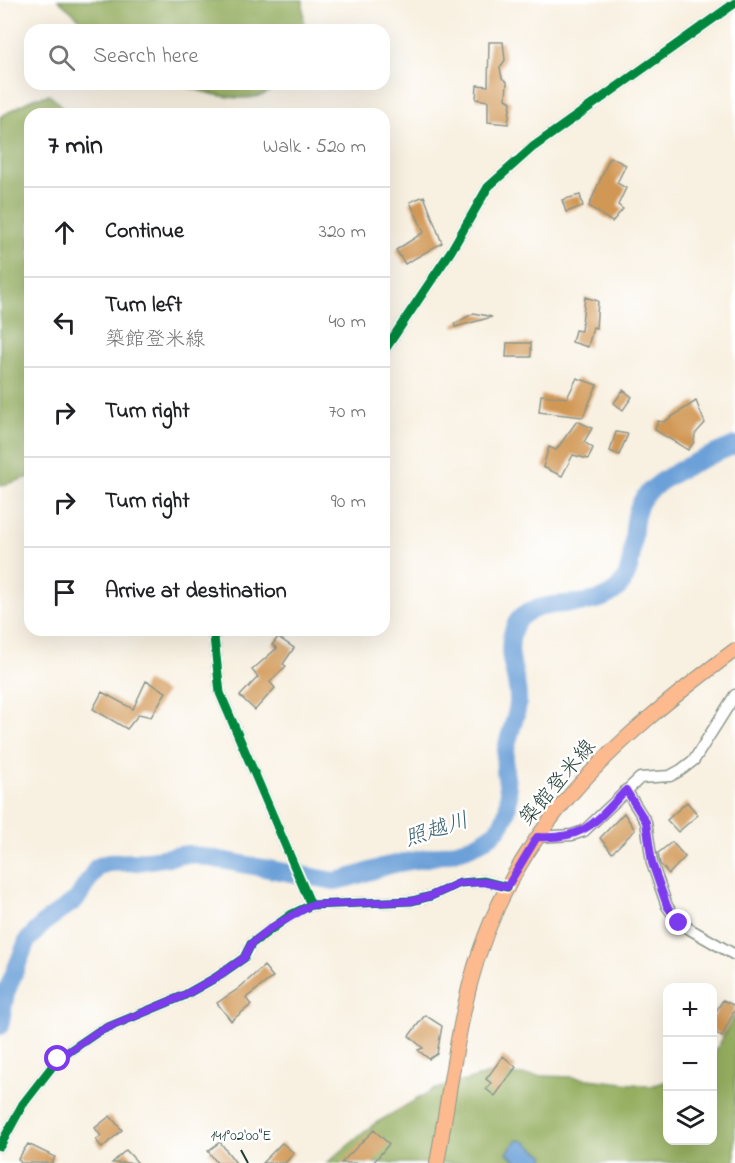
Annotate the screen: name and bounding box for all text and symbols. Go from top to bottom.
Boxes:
search box [24,24,390,90]
icon: search [45,41,78,74]
text: Search here [93,41,198,73]
text: 7 min [48,128,103,166]
text: Walk · 520 m [263,133,366,162]
icon: ahead [48,216,81,249]
text: Continue [105,216,184,248]
text: 320 m [319,218,366,247]
text: Turn left [105,290,182,322]
icon: left [48,306,81,339]
text: 40 m [329,308,366,337]
text: 築館登米線 [105,326,205,355]
icon: right [48,396,81,429]
text: Turn right [105,396,190,428]
text: 70 m [329,398,366,427]
icon: right [48,486,81,519]
text: Turn right [105,486,190,518]
text: 90 m [331,488,366,517]
icon: arrive [48,576,81,609]
text: Arrive at destination [105,576,287,608]
street label: 築館登米線 [513,733,604,833]
water label: 照越川 [401,805,473,856]
route end [665,909,691,935]
map controls [663,983,717,1145]
button: + [663,983,717,1037]
button: − [663,1037,717,1091]
route start [44,1045,70,1071]
button: layers [663,1091,717,1145]
text: 141°02'00"E [211,1125,271,1147]

